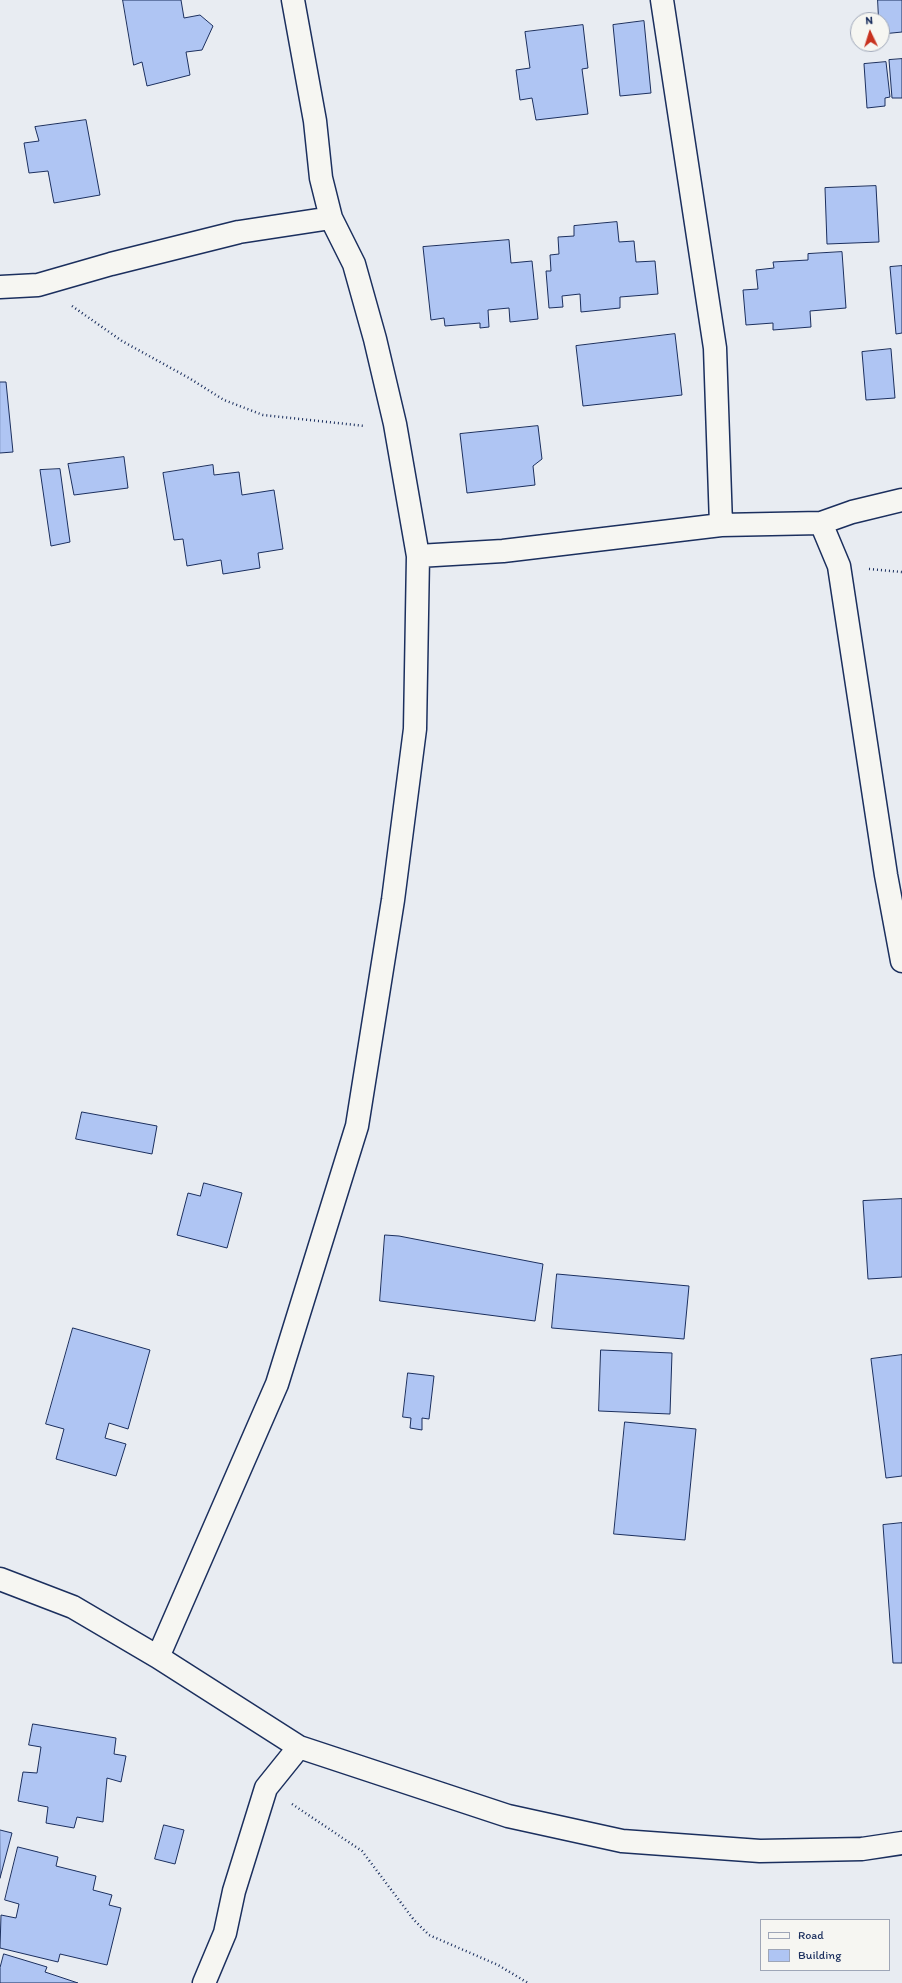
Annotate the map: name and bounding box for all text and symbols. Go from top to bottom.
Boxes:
north arrow [850,12,890,52]
text: N [865,14,873,27]
legend [760,1919,890,1971]
text: Road [798,1928,824,1942]
text: Building [798,1948,841,1962]

